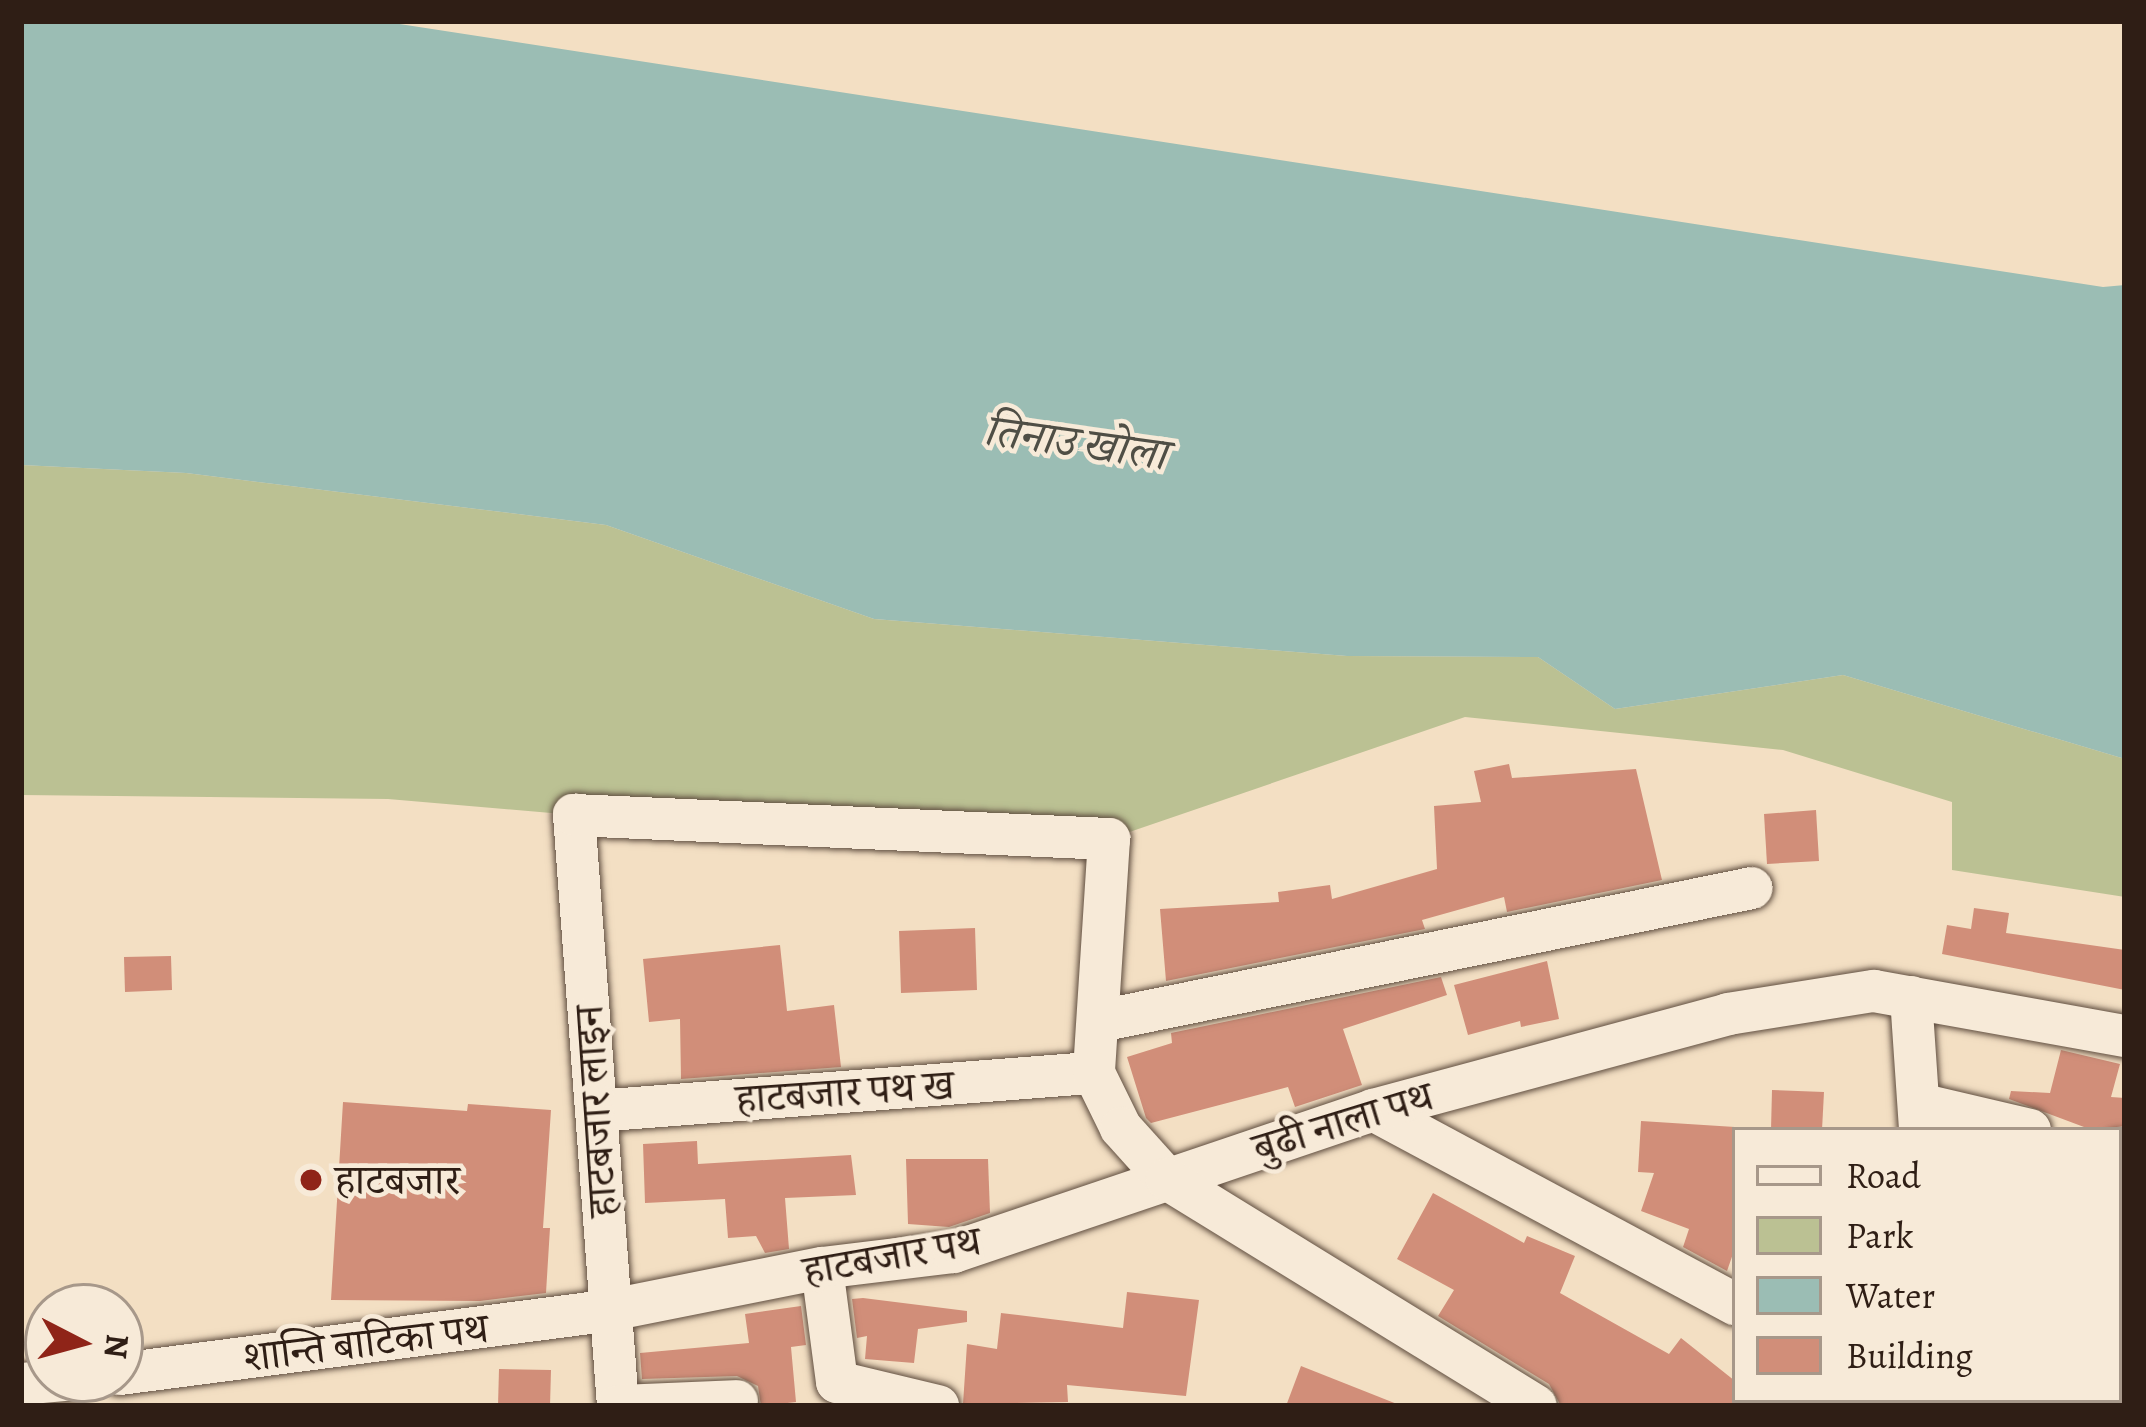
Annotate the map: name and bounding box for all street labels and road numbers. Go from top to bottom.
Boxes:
street label: हाटबजार लाइन [563,1003,629,1219]
street label: हाटबजार पथ ख [734,1059,956,1125]
street label: बुढी नाला पथ [1247,1071,1439,1173]
street label: हाटबजार पथ [799,1216,985,1296]
street label: शान्ति बाटिका पथ [241,1303,491,1383]

